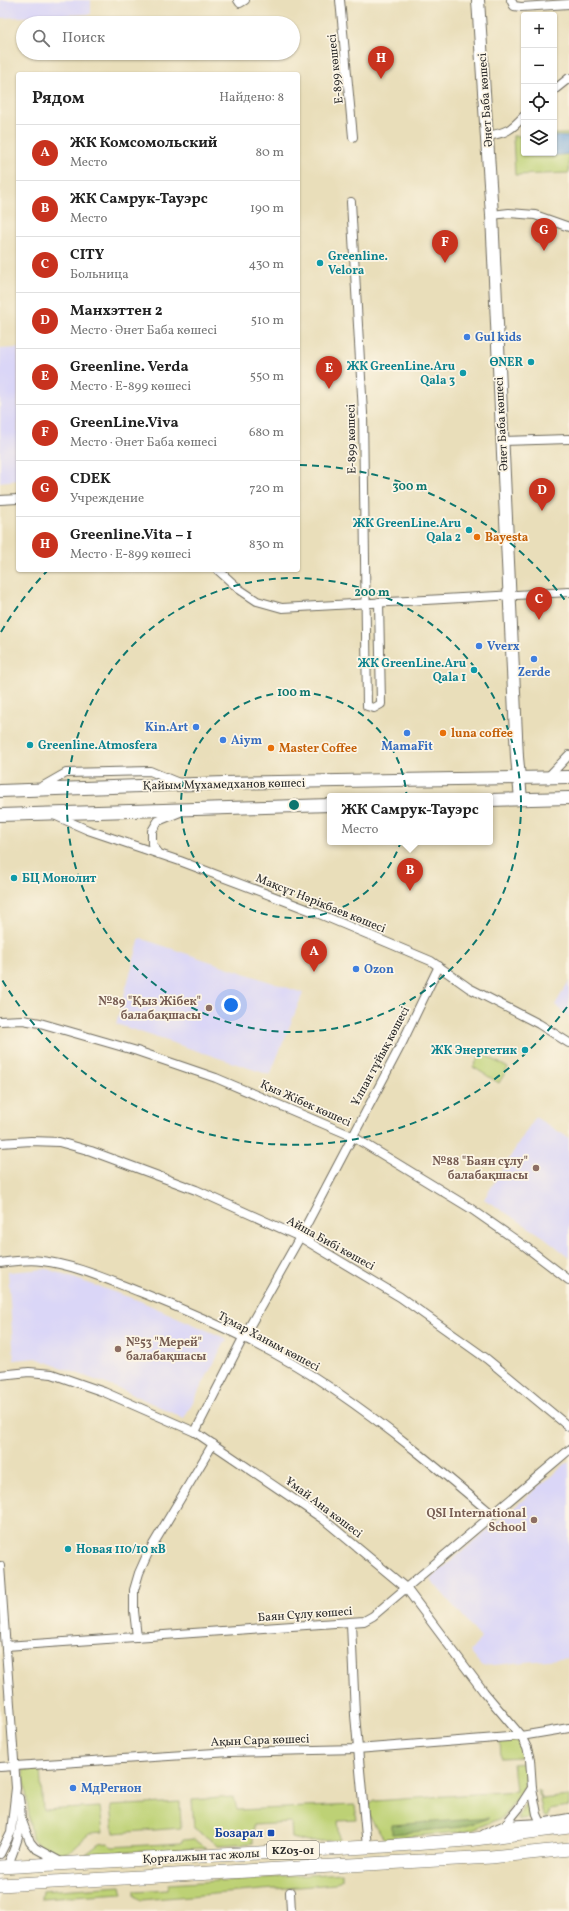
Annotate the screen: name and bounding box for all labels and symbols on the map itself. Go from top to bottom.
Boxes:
street label: Е-899 көшесі [324,33,348,105]
pin: H [368,46,394,79]
street label: Әнет Баба көшесі [475,52,497,147]
pin: G [531,218,557,251]
pin: F [432,230,458,263]
place label: Greenline. Velora [328,249,388,279]
marker: Greenline. Velora [315,258,325,268]
place label: Gul kids [475,330,522,346]
marker: Gul kids [462,332,472,342]
place label: ӨNER [489,355,524,371]
pin: E [316,356,342,389]
marker: ӨNER [526,357,536,367]
place label: ЖК GreenLine.Aru Qala 3 [347,359,456,389]
marker: ЖК GreenLine.Aru Qala 3 [458,368,468,378]
street label: Әнет Баба көшесі [492,376,512,471]
street label: Е-899 көшесі [343,403,361,474]
pin: D [529,478,555,511]
text: 300 m [393,479,428,495]
place label: ЖК GreenLine.Aru Qala 2 [353,516,462,546]
marker: ЖК GreenLine.Aru Qala 2 [464,525,474,535]
place label: Bayesta [485,530,529,546]
marker: Bayesta [472,532,482,542]
text: 200 m [354,585,390,601]
pin: C [526,587,552,620]
place label: Vverx [487,639,520,655]
marker: Vverx [474,641,484,651]
marker: Zerde [529,654,539,664]
place label: ЖК GreenLine.Aru Qala 1 [358,656,467,686]
marker: ЖК GreenLine.Aru Qala 1 [469,665,479,675]
place label: Zerde [518,665,550,681]
text: 100 m [277,685,311,701]
place label: Kin.Art [145,720,188,736]
marker: Kin.Art [191,722,201,732]
place label: luna coffee [451,726,513,742]
marker: MamaFit [402,728,412,738]
marker: luna coffee [438,728,448,738]
place label: Aiym [231,733,262,749]
marker: Aiym [218,735,228,745]
place label: Greenline.Atmosfera [38,738,158,754]
place label: MamaFit [381,739,433,755]
marker: Greenline.Atmosfera [25,740,35,750]
place label: Master Coffee [279,741,357,757]
marker: Master Coffee [266,743,276,753]
street label: Қайым Мұхамедханов көшесі [143,776,306,794]
centre of rings [287,798,301,812]
pin: B [397,858,423,891]
street label: Мақсұт Нәрікбаев көшесі [253,870,388,937]
place label: БЦ Монолит [22,871,97,887]
marker: БЦ Монолит [9,873,19,883]
pin: A [301,939,327,972]
place label: Ozon [364,962,394,978]
marker: Ozon [351,964,361,974]
place label: №89 "Қыз Жібек" балабақшасы [98,994,201,1024]
your location [221,995,241,1015]
marker: №89 "Қыз Жібек" балабақшасы [204,1003,214,1013]
street label: Ұлпан тұйық көшесі [348,1004,414,1109]
place label: ЖК Энергетик [431,1043,517,1059]
marker: ЖК Энергетик [520,1045,530,1055]
street label: Қыз Жібек көшесі [258,1077,354,1131]
place label: №88 "Баян сұлу" балабақшасы [432,1154,528,1184]
marker: №88 "Баян сұлу" балабақшасы [531,1163,541,1173]
street label: Айша Бибі көшесі [284,1213,378,1275]
street label: Тұмар Ханым көшесі [215,1308,323,1376]
place label: №53 "Мерей" балабақшасы [126,1335,206,1365]
marker: №53 "Мерей" балабақшасы [113,1344,123,1354]
street label: Ұмай Ана көшесі [282,1473,366,1542]
place label: QSI International School [426,1506,526,1536]
marker: QSI International School [529,1515,539,1525]
place label: Новая 110/10 кВ [76,1542,166,1558]
marker: Новая 110/10 кВ [63,1544,73,1554]
street label: Баян Сұлу көшесі [257,1604,353,1626]
street label: Ақын Сара көшесі [210,1731,310,1751]
place label: МдРегион [81,1781,142,1797]
marker: МдРегион [68,1783,78,1793]
place label: Бозарал [215,1826,263,1842]
marker: Бозарал [266,1828,276,1838]
road number: KZ03-01 [267,1841,319,1859]
street label: Қорғалжын тас жолы [142,1846,260,1868]

